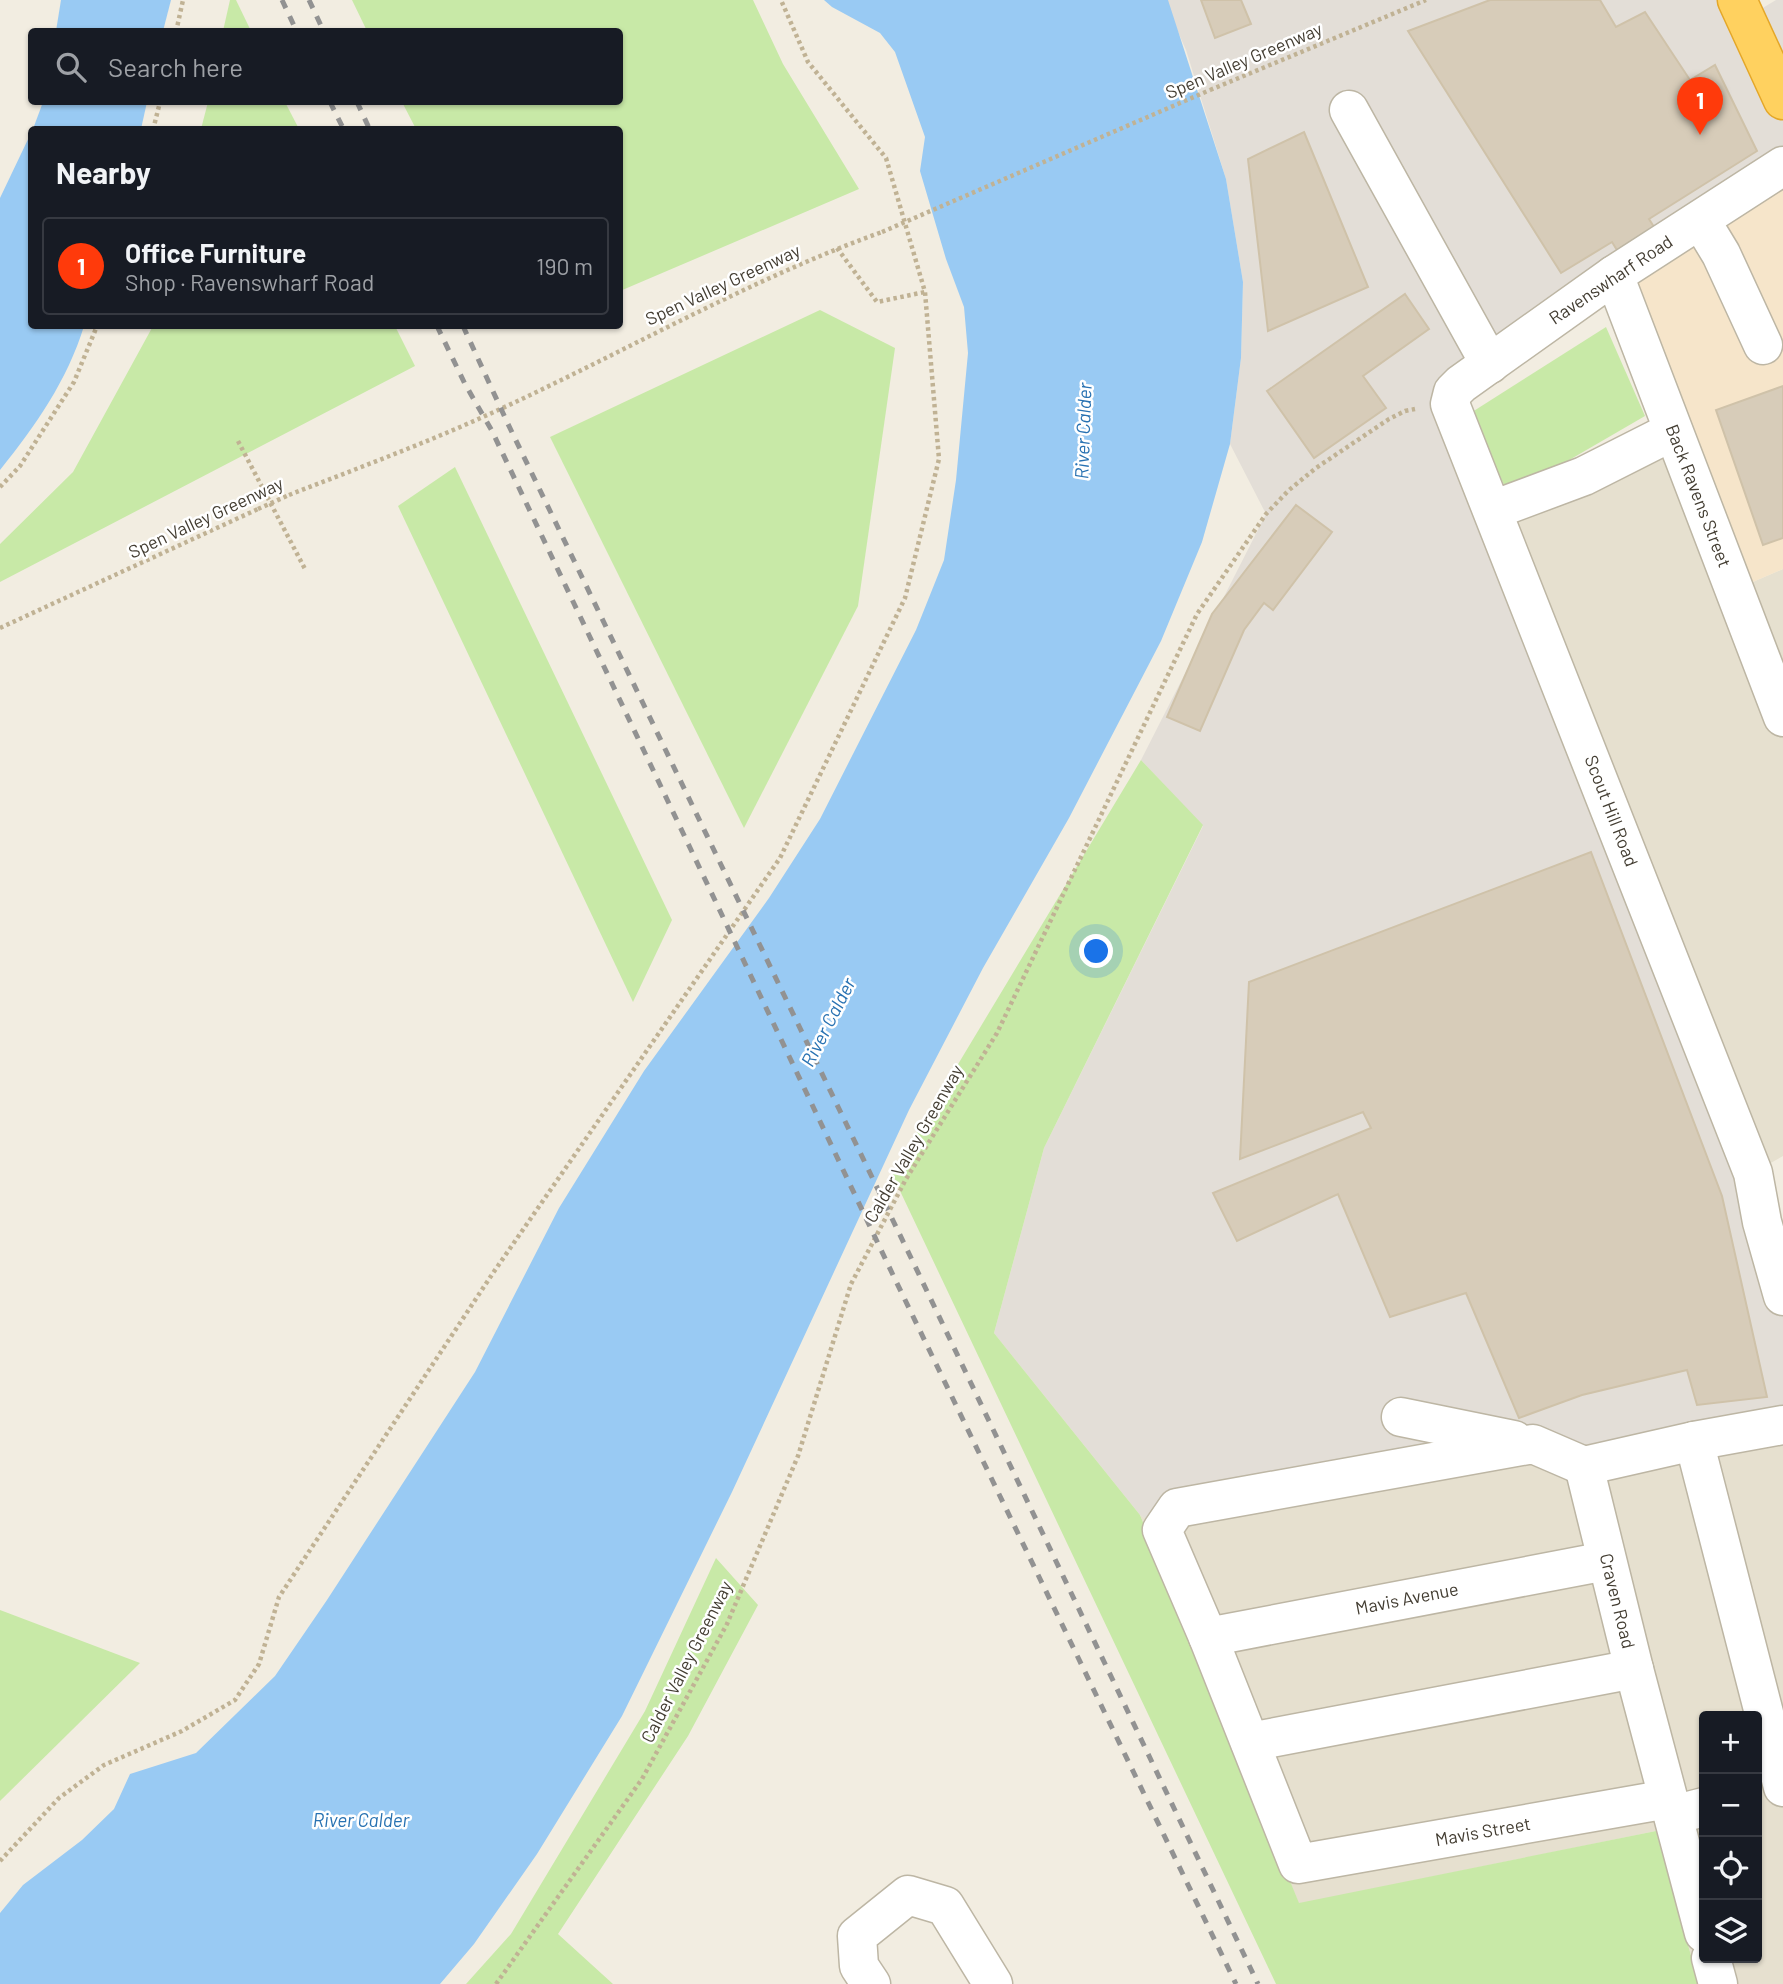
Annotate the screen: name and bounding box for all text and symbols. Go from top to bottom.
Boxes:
street label: Spen Valley Greenway [1162,17,1325,103]
search box [28,28,623,105]
icon: search [52,48,90,86]
text: Search here [108,51,243,82]
pin: 1 [1677,77,1723,135]
text: Nearby [56,154,151,190]
street label: Ravenswharf Road [1545,230,1676,329]
text: Office Furniture [125,237,306,268]
street label: Spen Valley Greenway [642,239,803,330]
text: 1 [77,252,85,280]
text: 190 m [536,252,593,280]
text: Shop · Ravenswharf Road [125,268,374,296]
water label: River Calder [1069,381,1096,480]
street label: Back Ravens Street [1662,421,1736,570]
street label: Spen Valley Greenway [125,472,286,563]
street label: Scout Hill Road [1581,752,1643,869]
your location [1079,934,1113,968]
water label: River Calder [795,972,860,1070]
street label: Calder Valley Greenway [859,1061,967,1226]
street label: Craven Road [1596,1551,1640,1651]
street label: Calder Valley Greenway [636,1577,736,1746]
street label: Mavis Avenue [1353,1577,1460,1619]
map controls [1699,1711,1762,1963]
button: + [1699,1711,1762,1774]
button: − [1699,1774,1762,1837]
water label: River Calder [313,1808,411,1831]
street label: Mavis Street [1433,1812,1532,1850]
button: locate [1699,1837,1762,1900]
button: layers [1699,1900,1762,1963]

